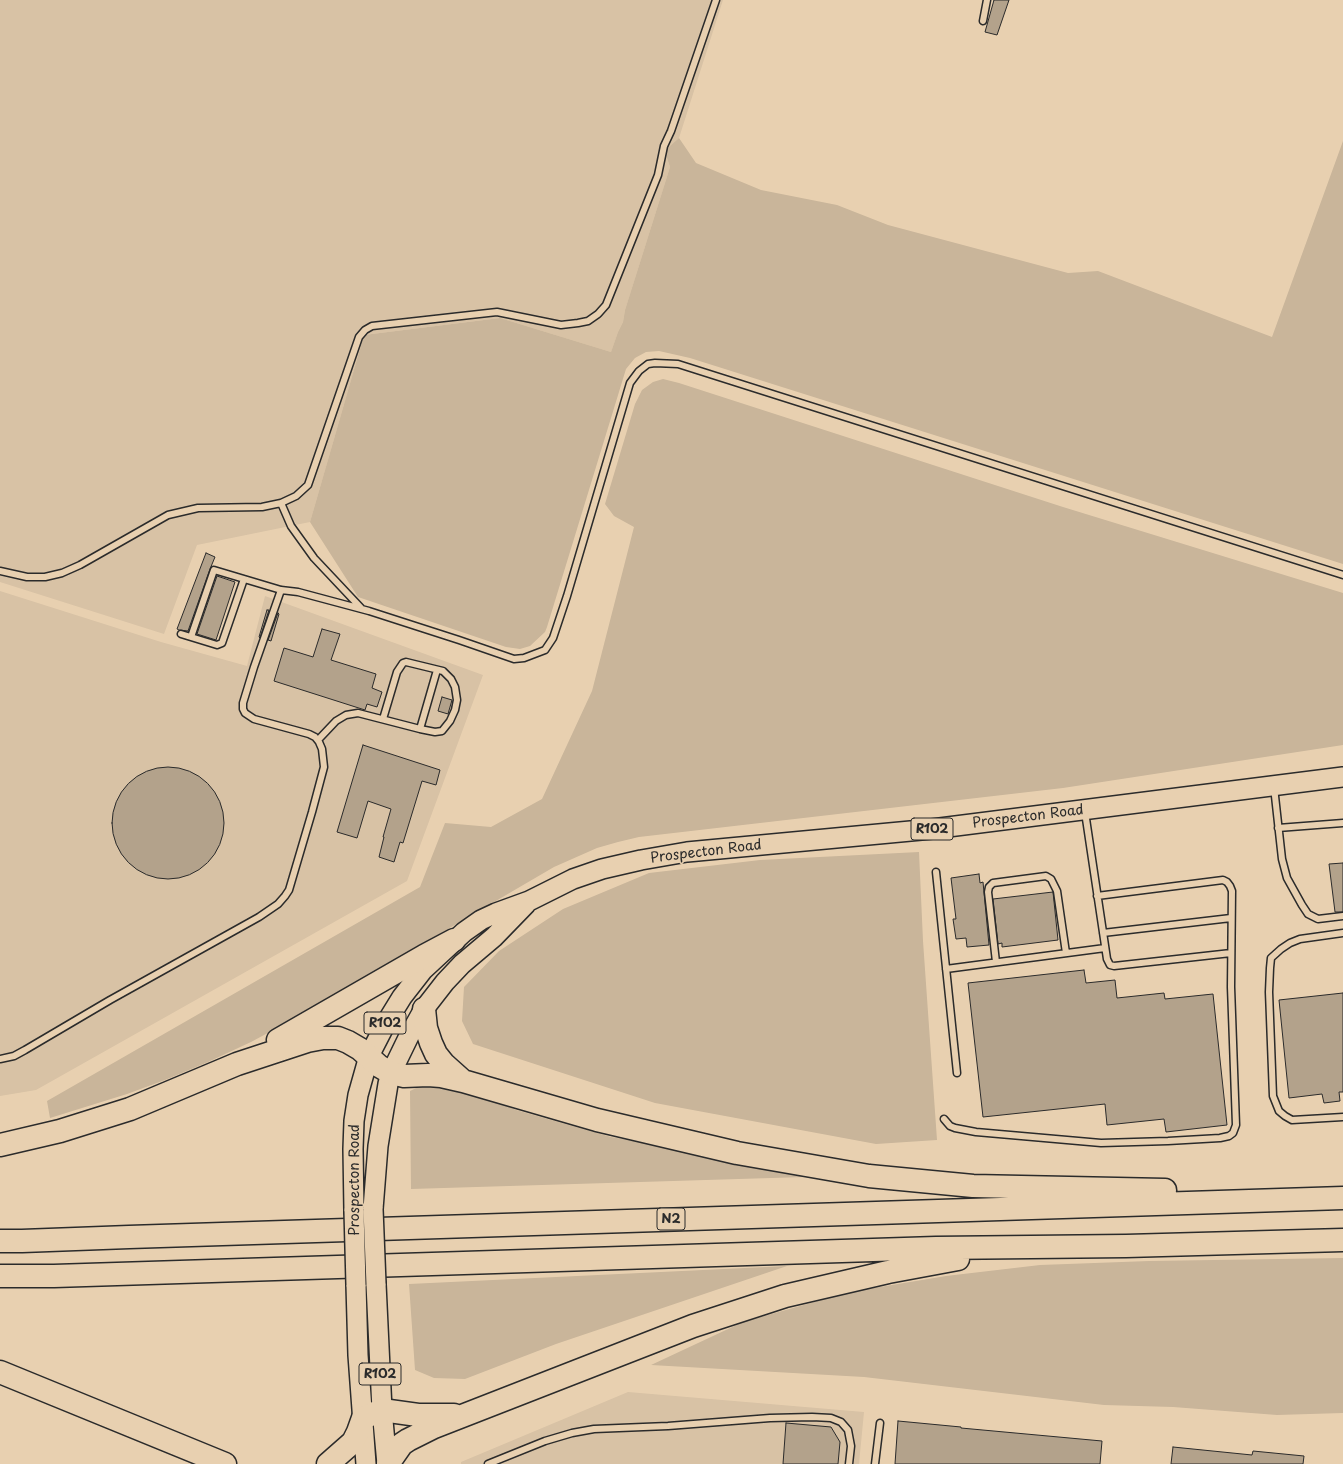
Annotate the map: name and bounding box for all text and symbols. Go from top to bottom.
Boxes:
street label: Prospecton Road [971,802,1085,832]
road number: R102 [911,818,953,840]
street label: Prospecton Road [649,837,763,867]
road number: R102 [364,1012,406,1034]
street label: Prospecton Road [347,1124,363,1236]
road number: N2 [657,1208,685,1230]
road number: R102 [359,1363,401,1385]

